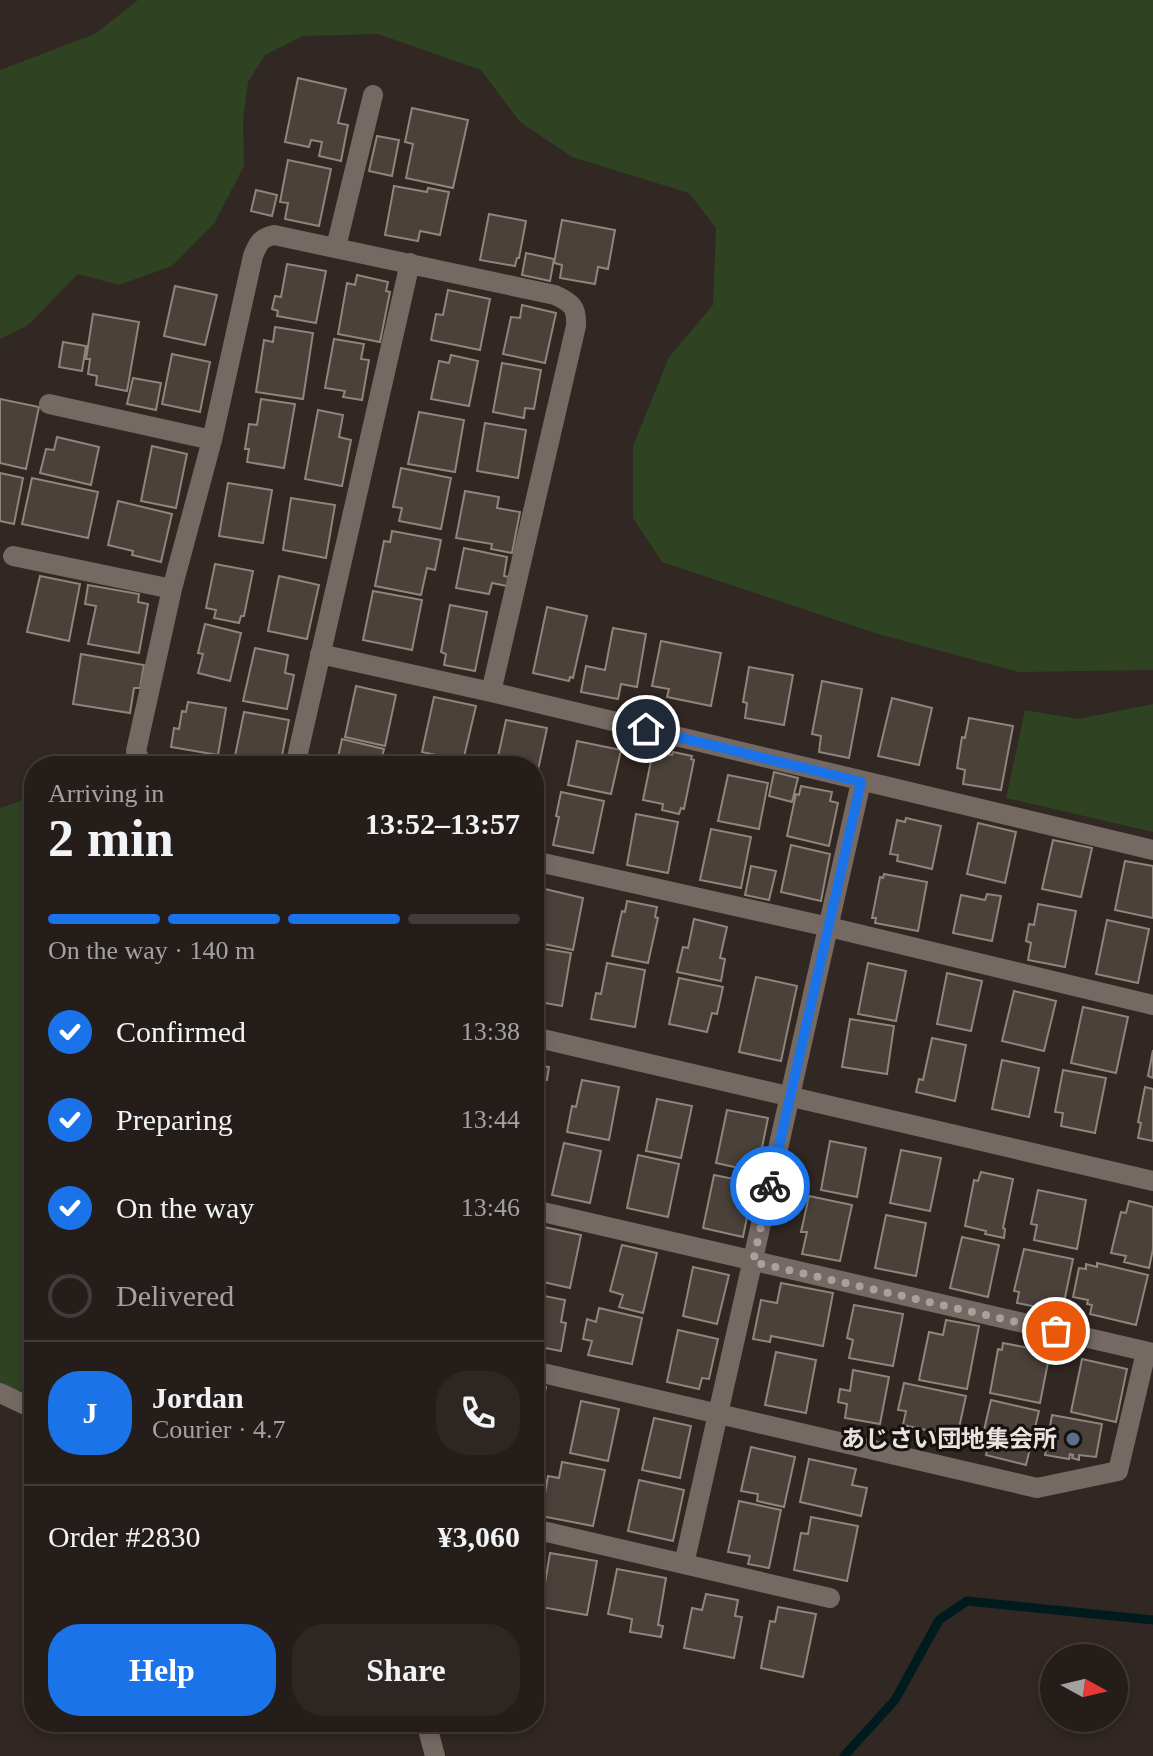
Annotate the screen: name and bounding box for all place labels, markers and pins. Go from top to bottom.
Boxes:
pin [612,695,680,763]
pin [1022,1297,1090,1365]
place label: あじさい団地集会所 [841,1426,1057,1452]
marker: あじさい団地集会所 [1064,1430,1082,1448]

